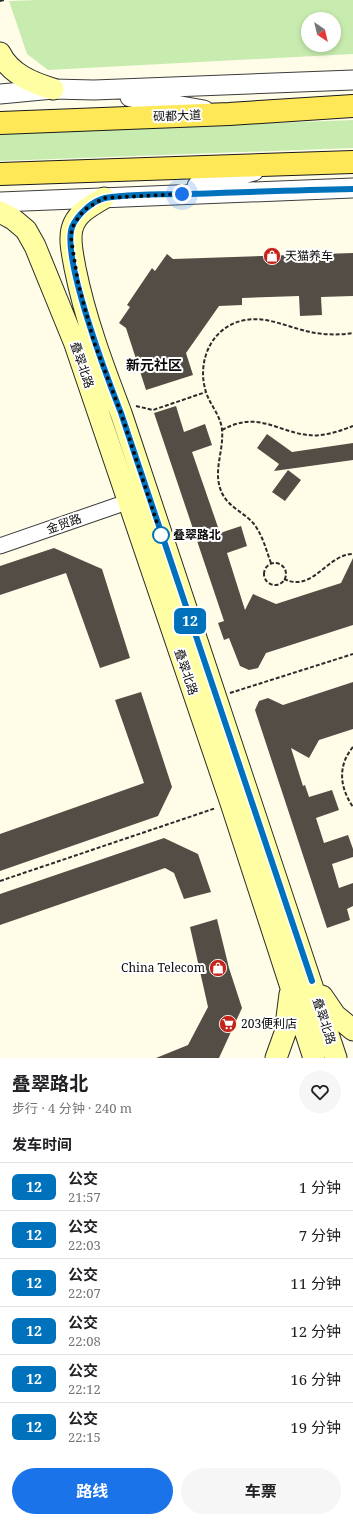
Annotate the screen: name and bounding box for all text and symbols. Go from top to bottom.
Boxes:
north arrow [301,12,341,52]
map controls [301,12,341,52]
street label: 砚都大道 [153,106,201,125]
your location [172,184,192,204]
shop icon: 天猫养车 [262,246,282,266]
place label: 天猫养车 [285,247,333,264]
street label: 叠翠北路 [67,339,98,390]
district label: 新元社区 [126,355,182,374]
street label: 金贸路 [44,510,84,537]
marker: 叠翠路北 [152,526,170,544]
place label: 叠翠路北 [173,526,221,543]
line badge: 12 [172,608,208,634]
text: 12 [182,611,198,630]
street label: 叠翠北路 [171,646,202,697]
shop icon: China Telecom [208,958,228,978]
place label: China Telecom [121,959,205,976]
street label: 叠翠北路 [309,995,340,1046]
supermarket icon: 203便利店 [218,1014,238,1034]
place label: 203便利店 [241,1015,297,1032]
text: 叠翠路北 [12,1070,88,1096]
button: heart [299,1071,341,1113]
text: 步行 · 4 分钟 · 240 m [12,1099,132,1117]
text: 发车时间 [12,1134,72,1154]
text: 公交 [68,1168,98,1188]
text: 12 [26,1177,42,1196]
text: 1 分钟 [299,1177,341,1197]
text: 21:57 [68,1188,101,1206]
text: 公交 [68,1216,98,1236]
text: 12 [26,1225,42,1244]
text: 7 分钟 [299,1225,341,1245]
text: 22:03 [68,1236,101,1254]
text: 公交 [68,1264,98,1284]
text: 12 [26,1273,42,1292]
text: 11 分钟 [290,1273,341,1293]
text: 22:07 [68,1284,101,1302]
text: 公交 [68,1312,98,1332]
text: 12 [26,1321,42,1340]
text: 12 分钟 [290,1321,341,1341]
text: 22:08 [68,1332,101,1350]
text: 公交 [68,1360,98,1380]
text: 12 [26,1369,42,1388]
text: 16 分钟 [290,1369,341,1389]
text: 22:12 [68,1380,101,1398]
text: 公交 [68,1408,98,1428]
text: 12 [26,1417,42,1436]
text: 19 分钟 [290,1417,341,1437]
text: 22:15 [68,1428,101,1446]
button: 路线 [12,1468,173,1514]
button: 车票 [181,1468,341,1514]

